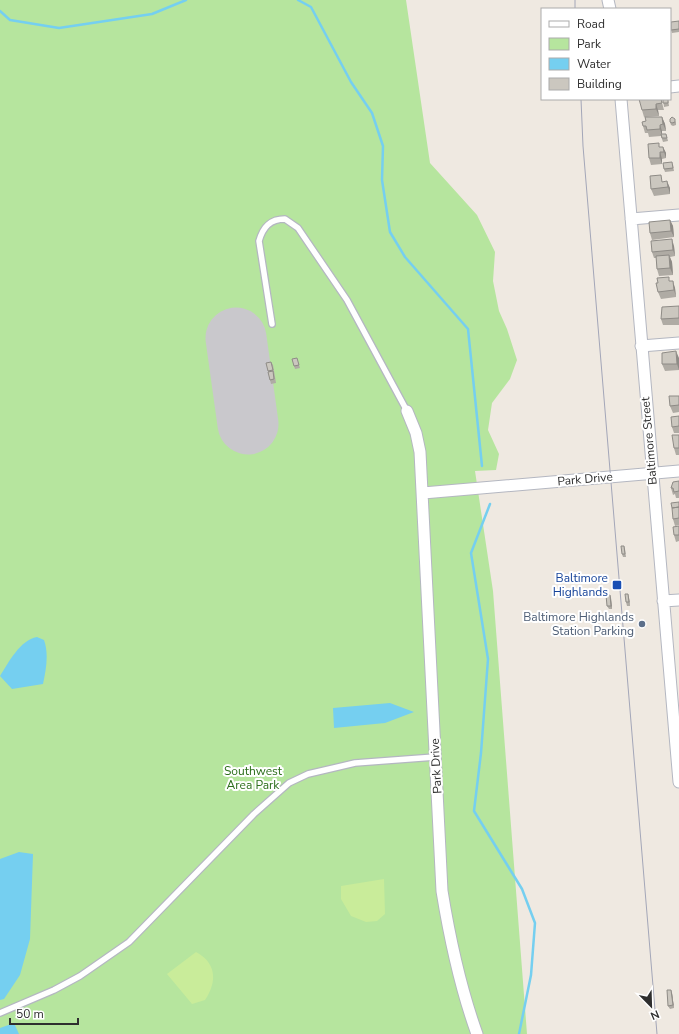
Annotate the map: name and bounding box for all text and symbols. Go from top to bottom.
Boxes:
legend [541,8,671,100]
text: Road [577,16,605,32]
text: Park [577,36,602,52]
text: Water [577,56,611,72]
text: Building [577,76,622,92]
street label: Baltimore Street [637,396,661,486]
street label: Park Drive [557,469,613,489]
place label: Baltimore Highlands [553,570,608,600]
marker: Baltimore Highlands [611,579,623,591]
place label: Baltimore Highlands Station Parking [523,609,634,639]
marker: Baltimore Highlands Station Parking [637,619,647,629]
street label: Park Drive [427,738,445,794]
park label: Southwest Area Park [224,763,283,793]
north arrow [631,986,671,1026]
scale bar [10,1000,78,1026]
text: 50 m [16,1006,44,1022]
text: N [648,1006,661,1023]

